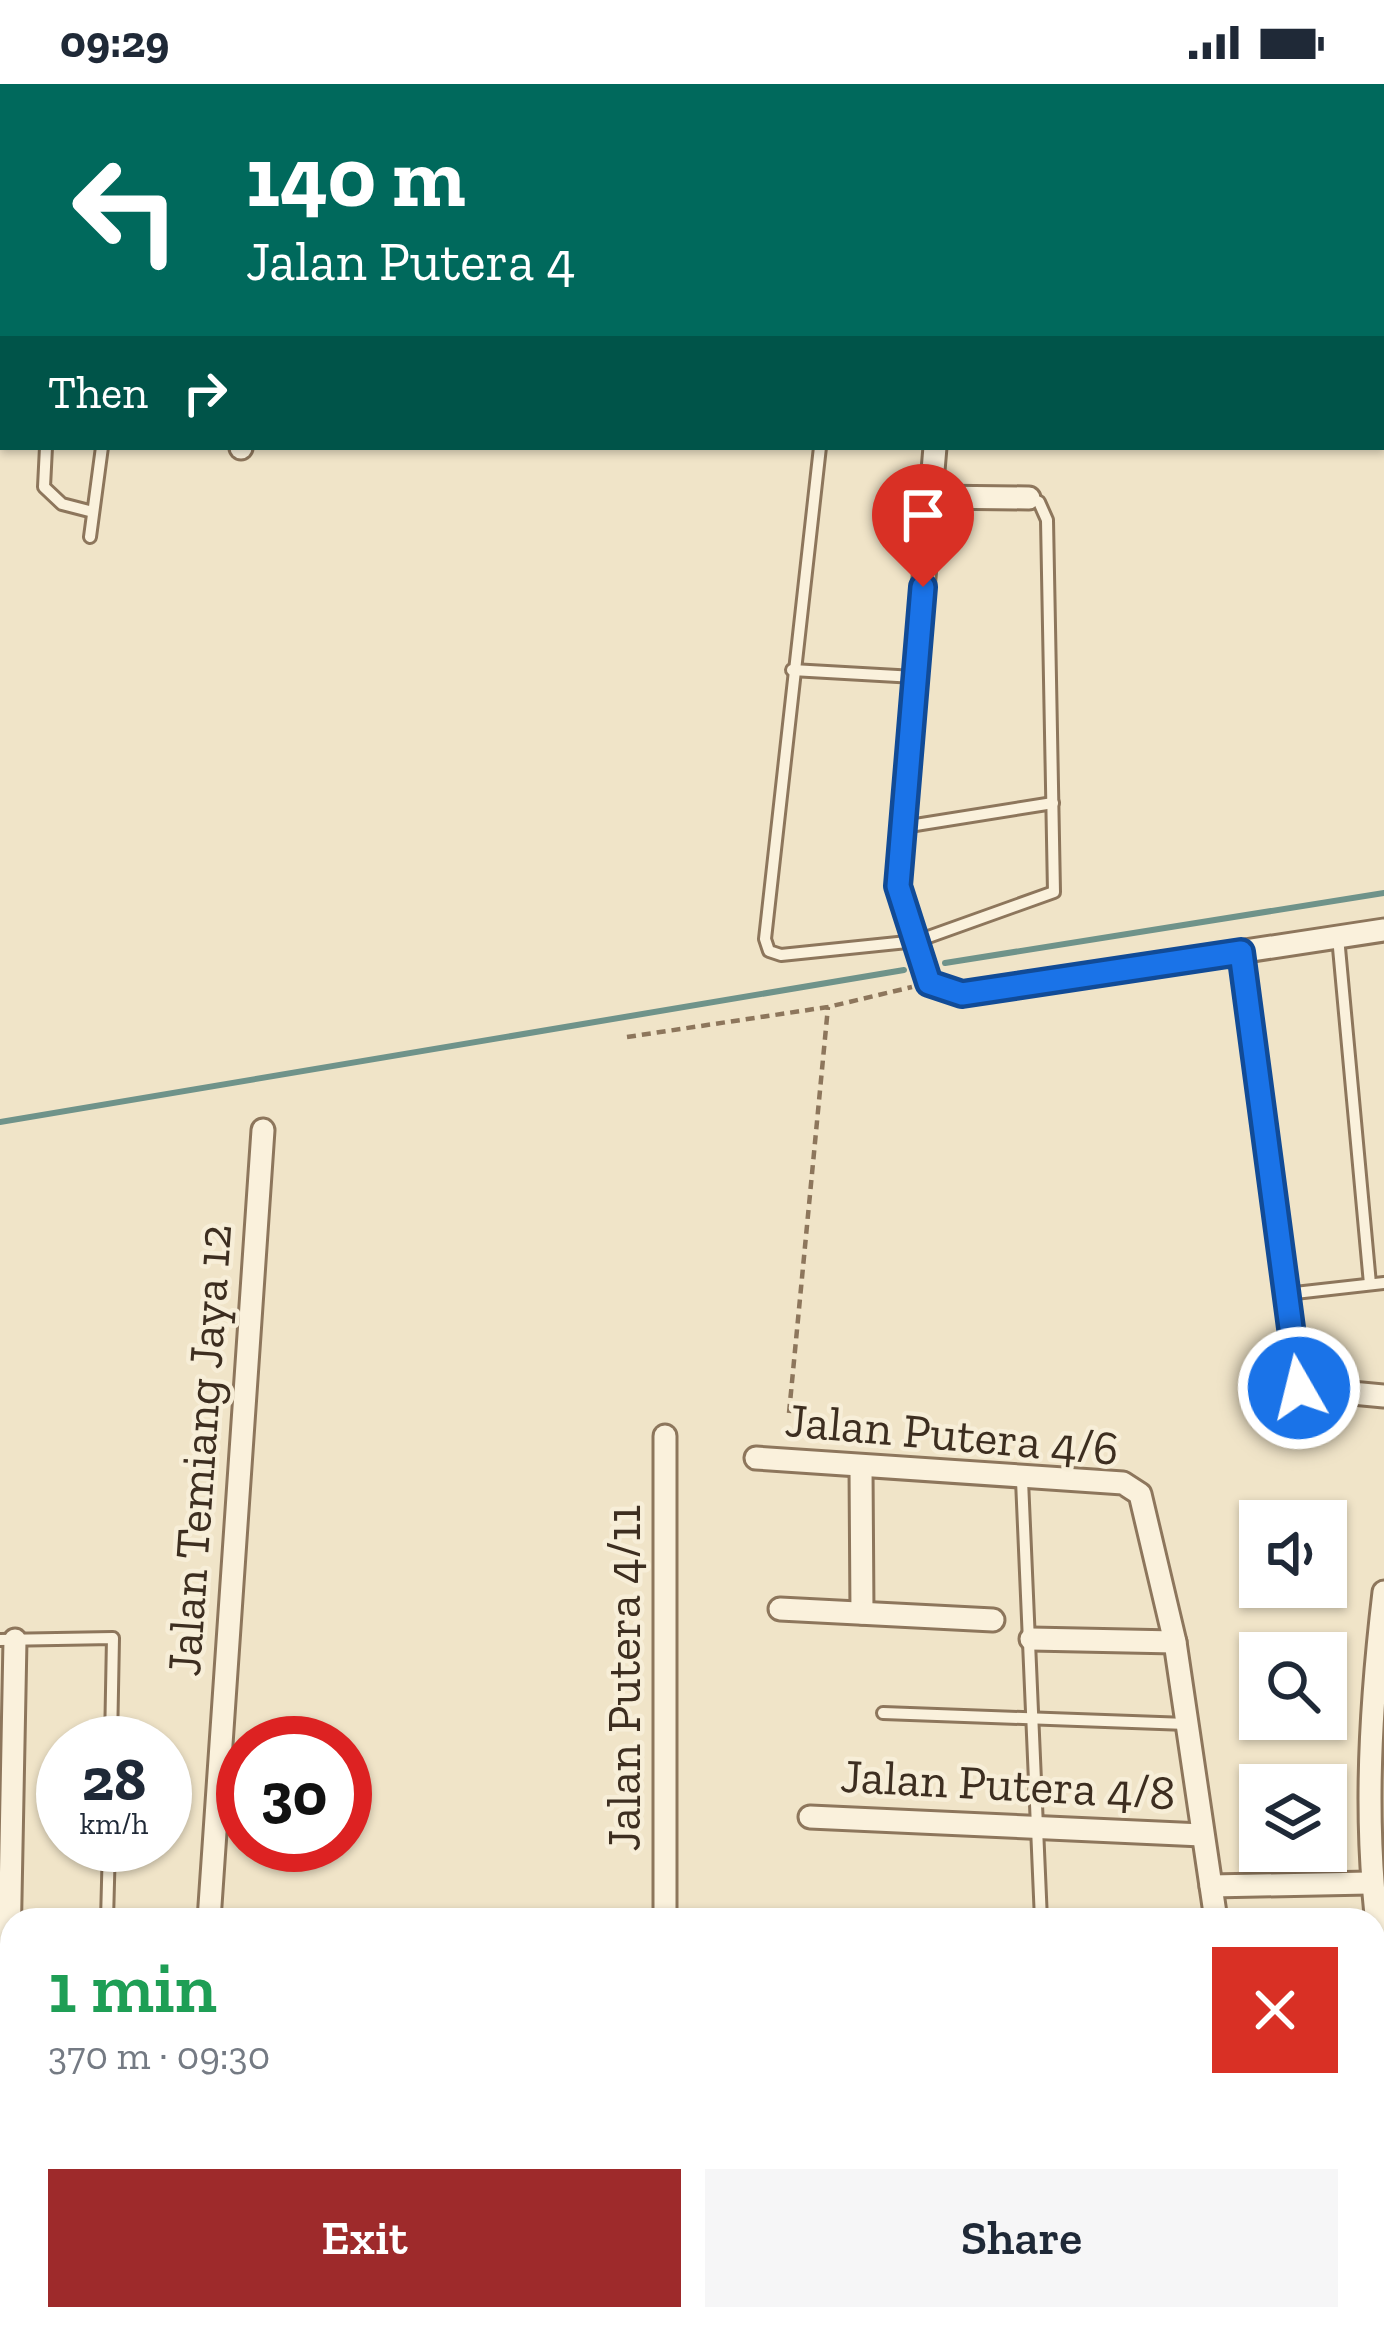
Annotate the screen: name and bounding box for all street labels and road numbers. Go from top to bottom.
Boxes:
street label: Jalan Temiang Jaya 12 [155,1222,243,1678]
street label: Jalan Putera 4/6 [783,1391,1121,1477]
street label: Jalan Putera 4/11 [595,1505,652,1851]
street label: Jalan Putera 4/8 [839,1747,1177,1821]

